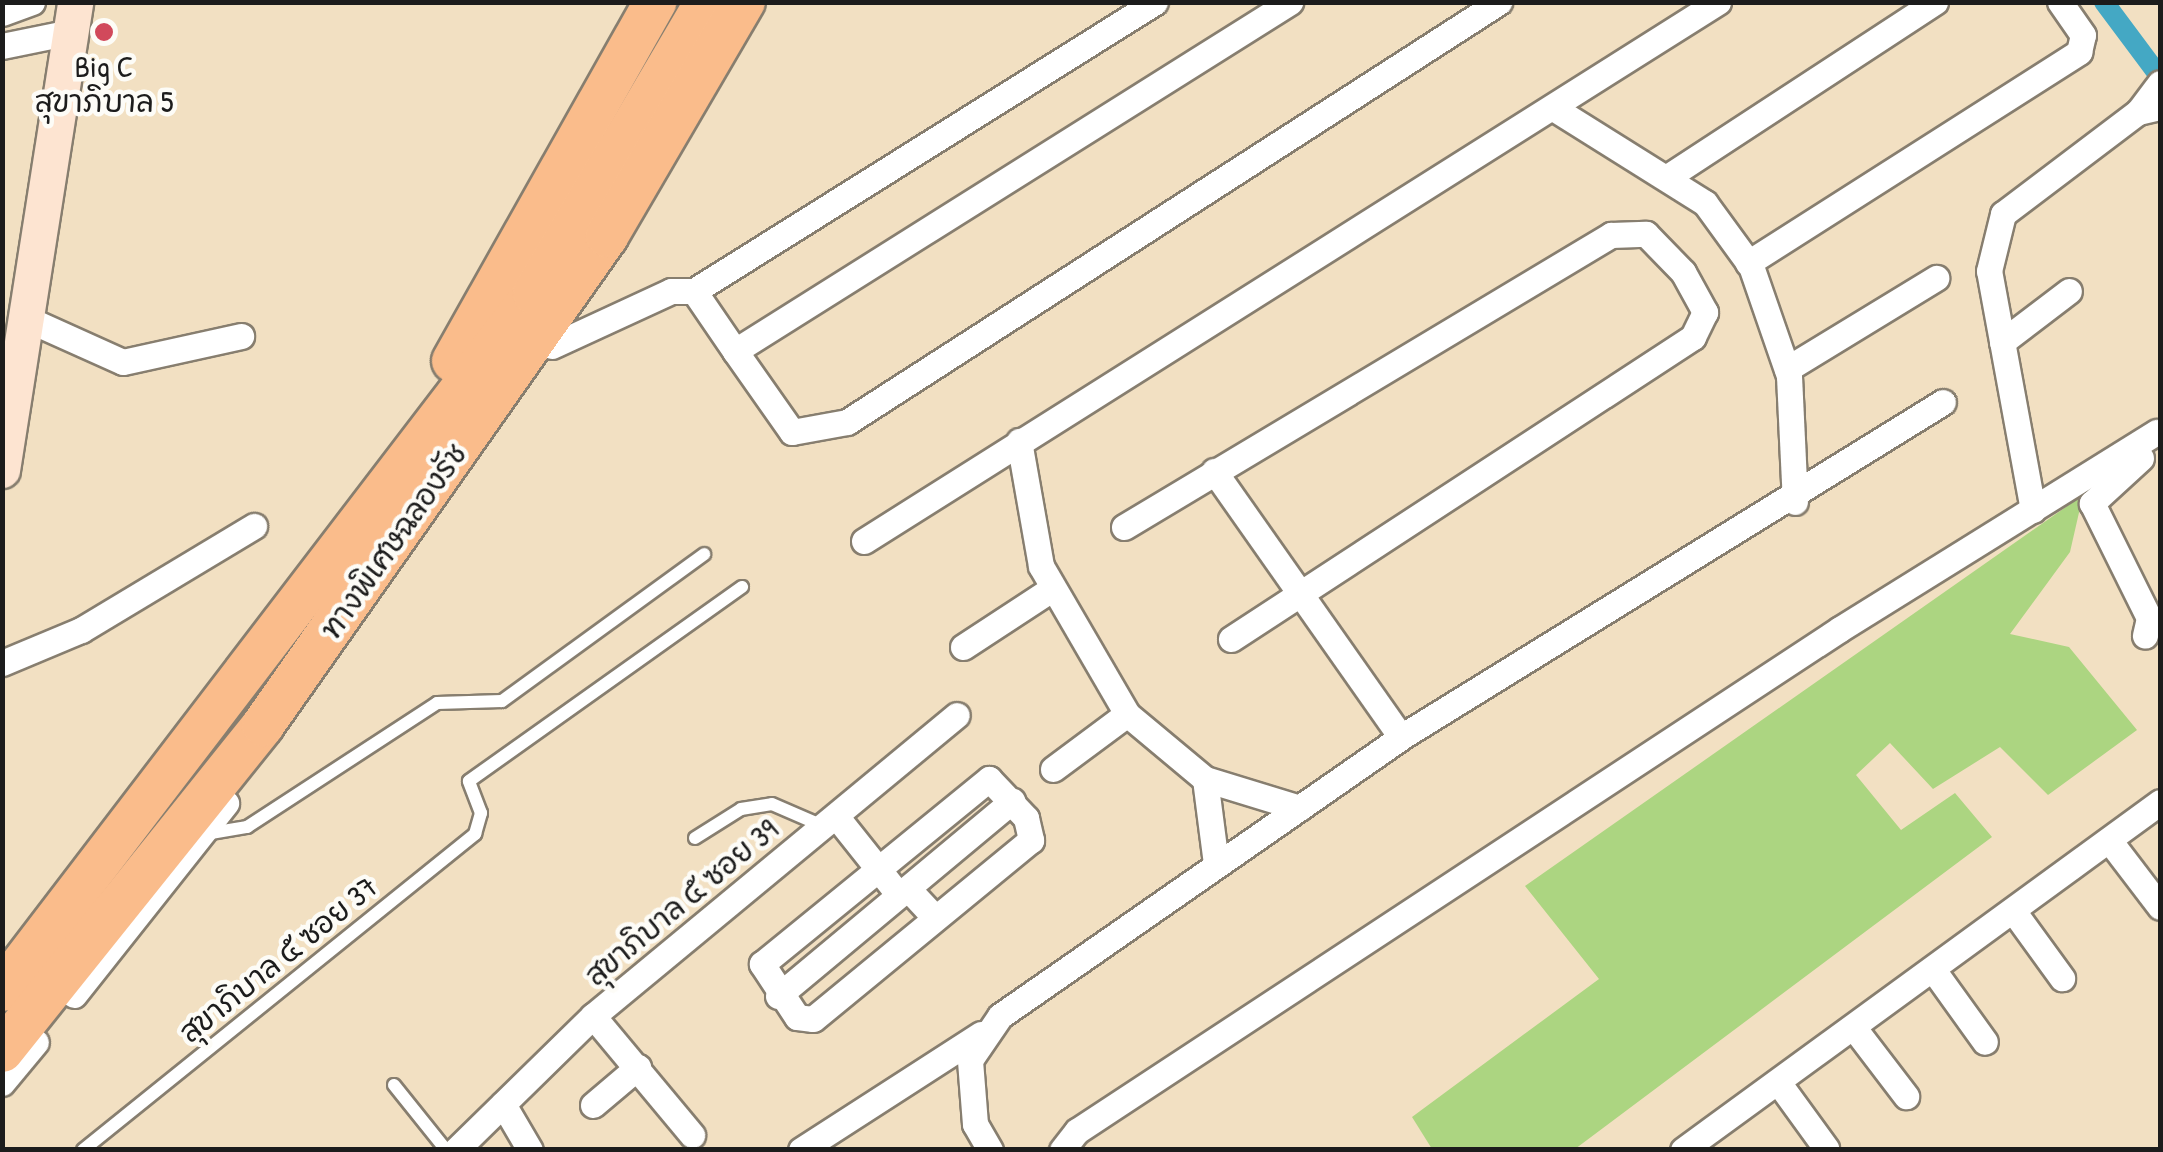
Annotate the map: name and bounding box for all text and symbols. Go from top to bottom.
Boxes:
marker: Big C สุขาภิบาล 5 [93,21,115,43]
place label: Big C สุขาภิบาล 5 [35,48,173,118]
street label: ทางพิเศษฉลองรัช [312,436,474,646]
street label: สุขาภิบาล ๕ ซอย 39 [577,811,785,993]
street label: สุขาภิบาล ๕ ซอย 37 [172,868,384,1050]

